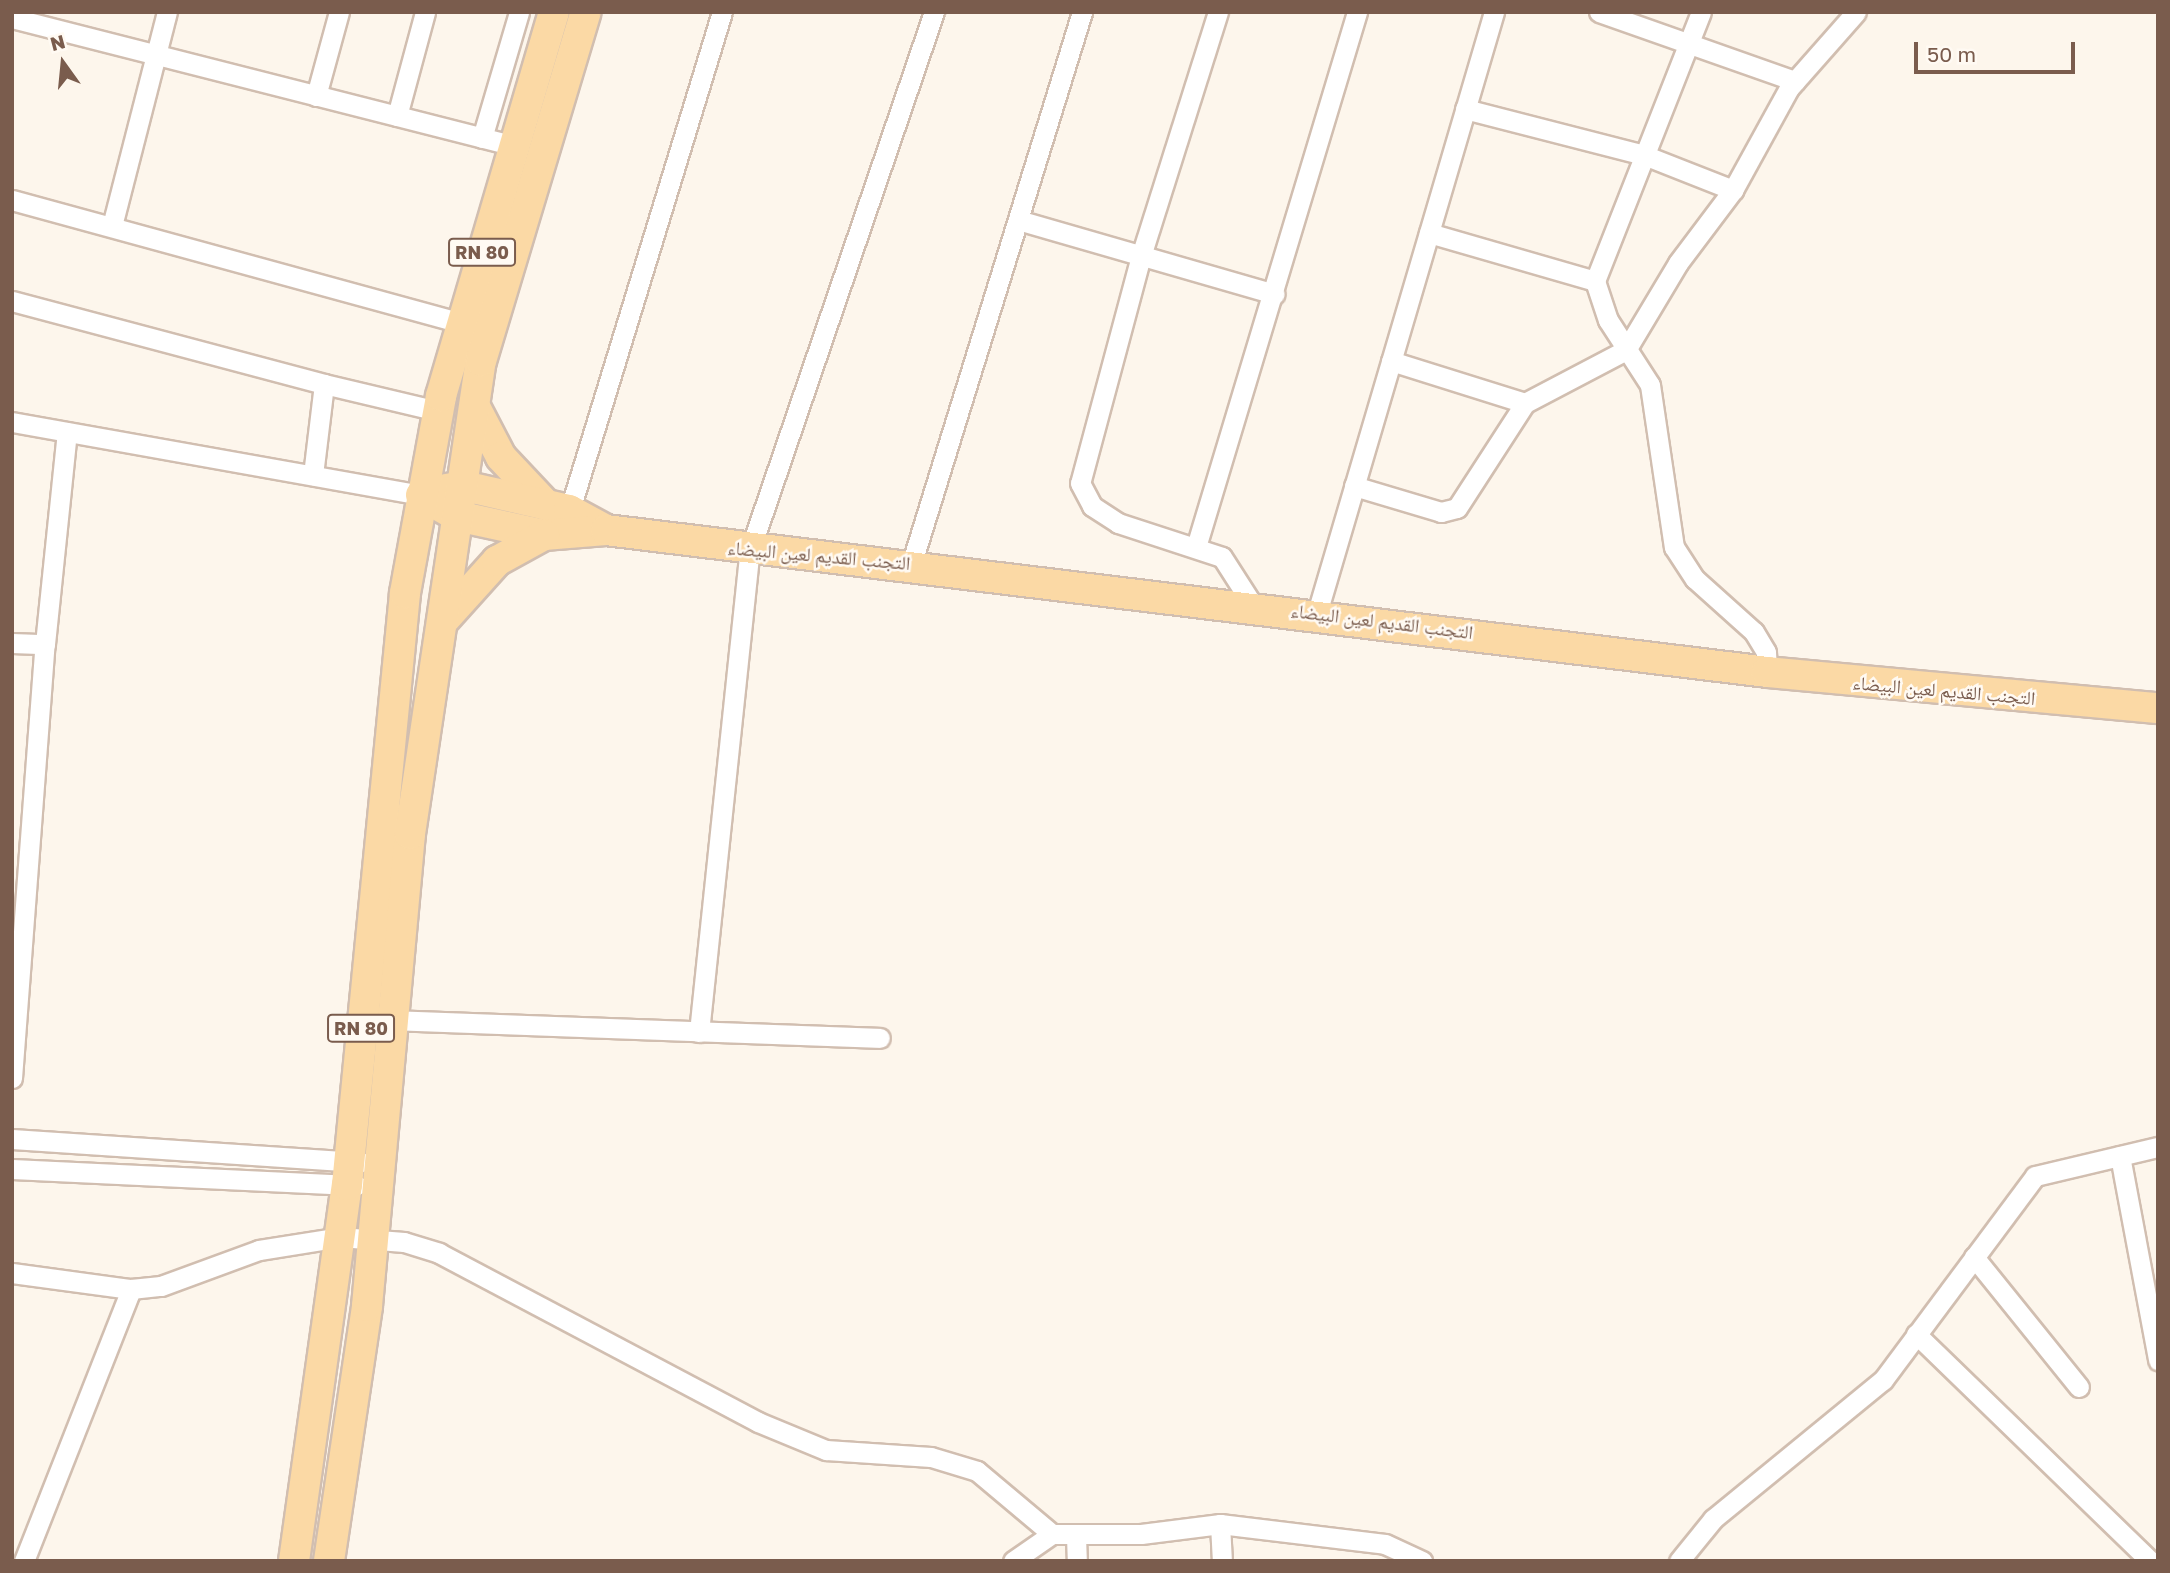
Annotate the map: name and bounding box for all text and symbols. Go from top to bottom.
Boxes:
north arrow [28,28,98,98]
scale bar [1918,28,2079,72]
text: N [47,29,67,55]
text: 50 m [1927,41,1976,67]
road number: RN 80 [447,238,517,266]
street label: التجنب القديم لعين البيضاء [727,536,911,574]
street label: التجنب القديم لعين البيضاء [1290,599,1474,643]
street label: التجنب القديم لعين البيضاء [1852,671,2036,709]
road number: RN 80 [326,1014,396,1042]

